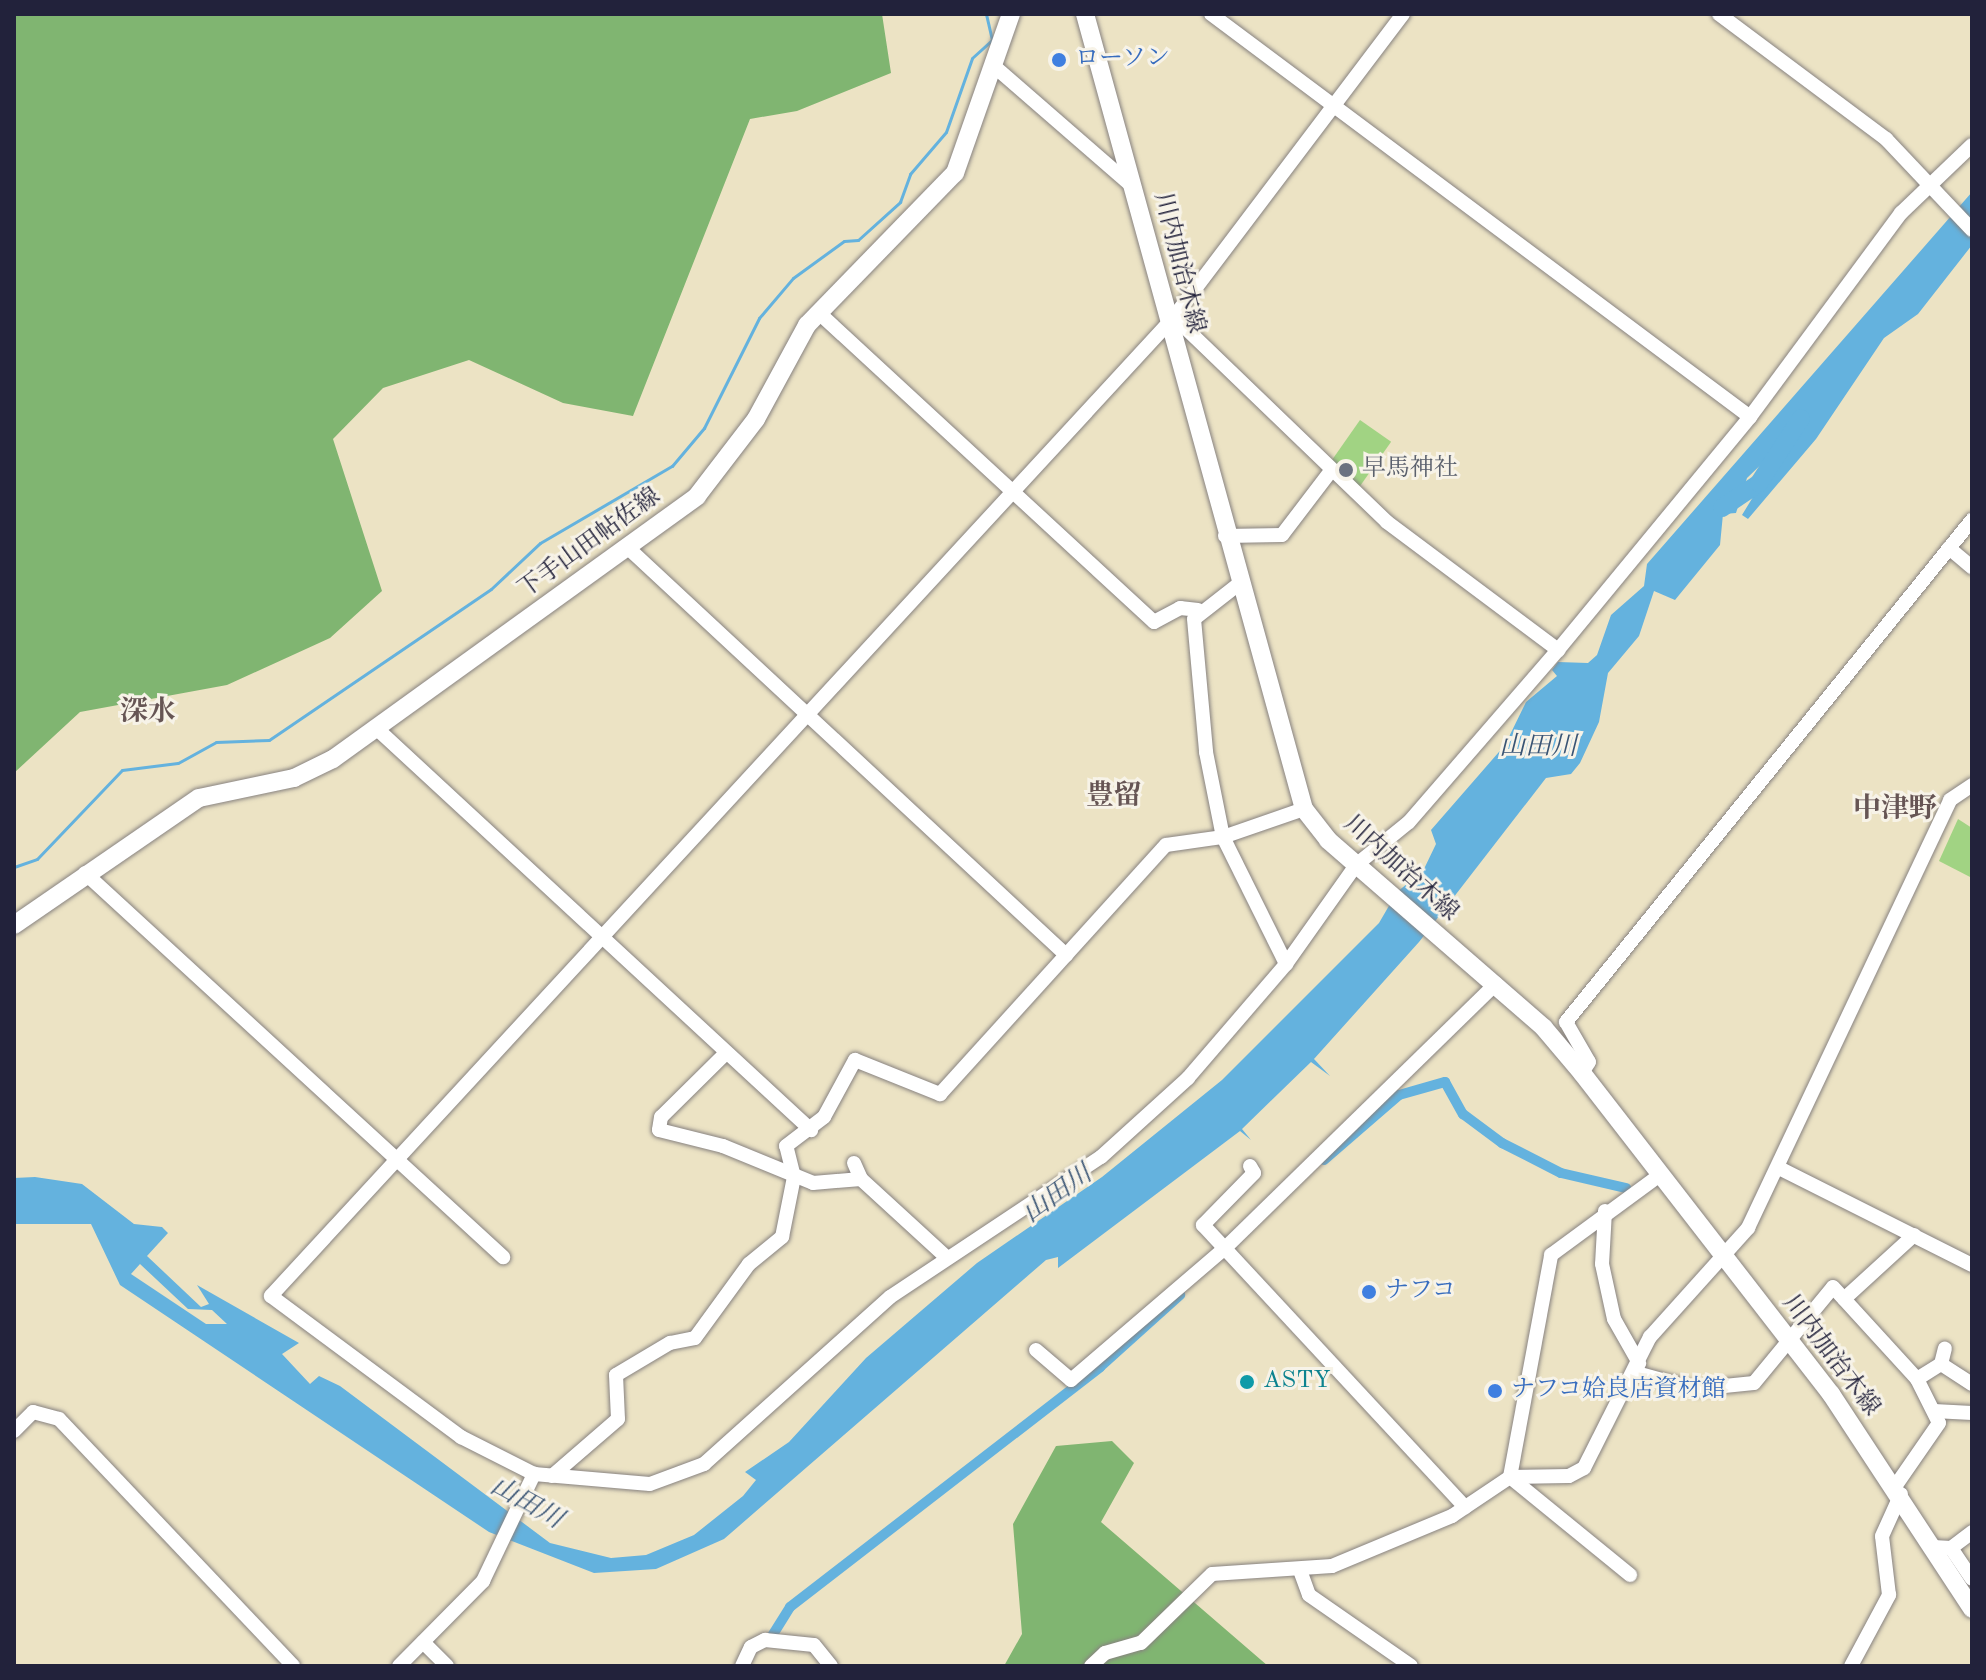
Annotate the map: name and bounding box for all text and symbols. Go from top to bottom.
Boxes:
place label: ローソン [1075,46,1171,74]
marker: ローソン [1050,51,1068,69]
street label: 川内加治木線 [1147,190,1209,336]
place label: 早馬神社 [1362,456,1458,484]
marker: 早馬神社 [1337,461,1355,479]
street label: 下手山田帖佐線 [514,483,666,605]
district label: 深水 [120,696,176,730]
water label: 山田川 [1499,732,1577,764]
district label: 豊留 [1086,780,1142,814]
district label: 中津野 [1853,793,1937,827]
street label: 川内加治木線 [1337,810,1463,928]
water label: 山田川 [1017,1159,1099,1231]
place label: ナフコ [1385,1278,1457,1306]
marker: ナフコ [1360,1283,1378,1301]
street label: 川内加治木線 [1775,1290,1885,1422]
place label: ASTY [1263,1368,1331,1396]
marker: ASTY [1238,1373,1256,1391]
place label: ナフコ姶良店資材館 [1511,1377,1727,1405]
marker: ナフコ姶良店資材館 [1486,1382,1504,1400]
water label: 山田川 [484,1471,568,1537]

